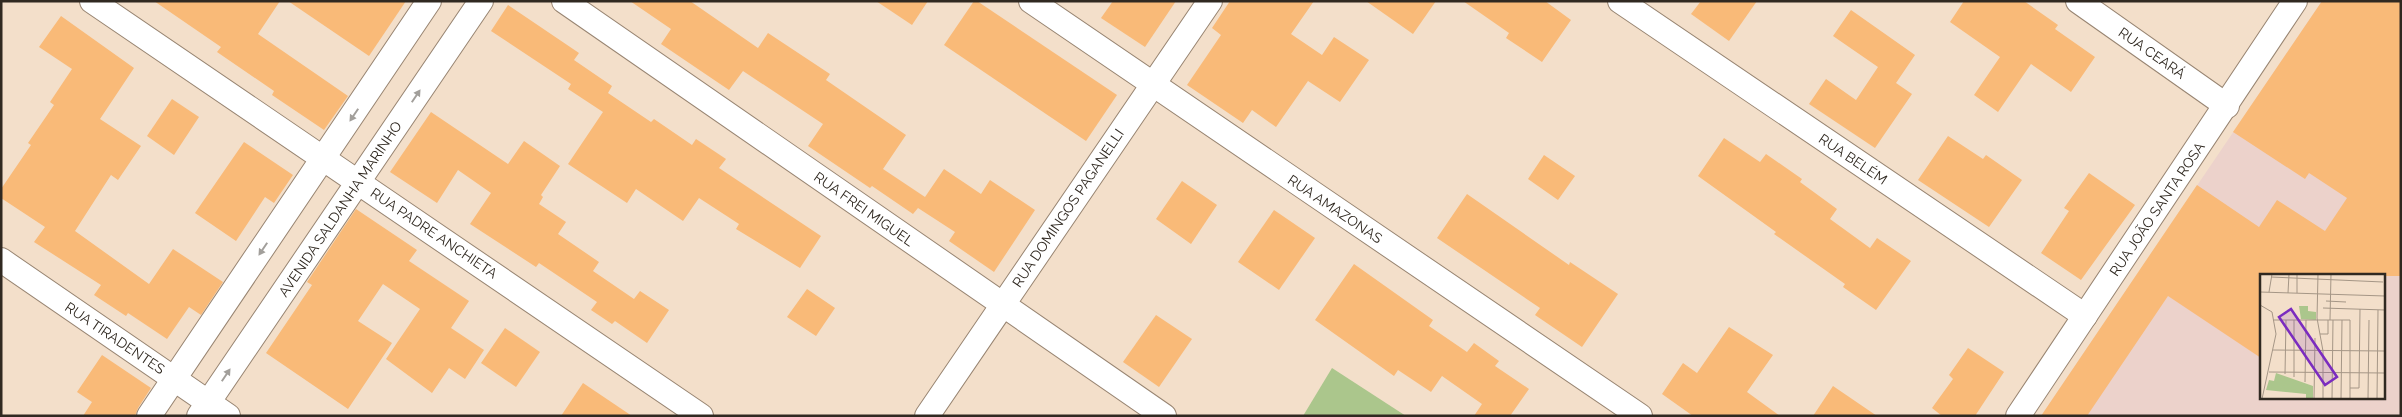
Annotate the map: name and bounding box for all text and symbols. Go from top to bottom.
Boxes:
street label: RUA CEARÁ [2115,23,2190,82]
one-way arrow [411,90,421,103]
one-way arrow [349,108,359,121]
street label: AVENIDA SALDANHA MARINHO [275,118,405,300]
street label: RUA DOMINGOS PAGANELLI [1009,126,1127,290]
street label: RUA BELÉM [1816,130,1891,188]
street label: RUA JOÃO SANTA ROSA [2105,138,2208,279]
street label: RUA FREI MIGUEL [811,169,917,249]
street label: RUA AMAZONAS [1285,172,1386,247]
street label: RUA PADRE ANCHIETA [368,185,501,282]
one-way arrow [258,243,268,256]
inset map [2260,274,2384,400]
street label: RUA TIRADENTES [62,299,168,378]
one-way arrow [221,369,231,382]

